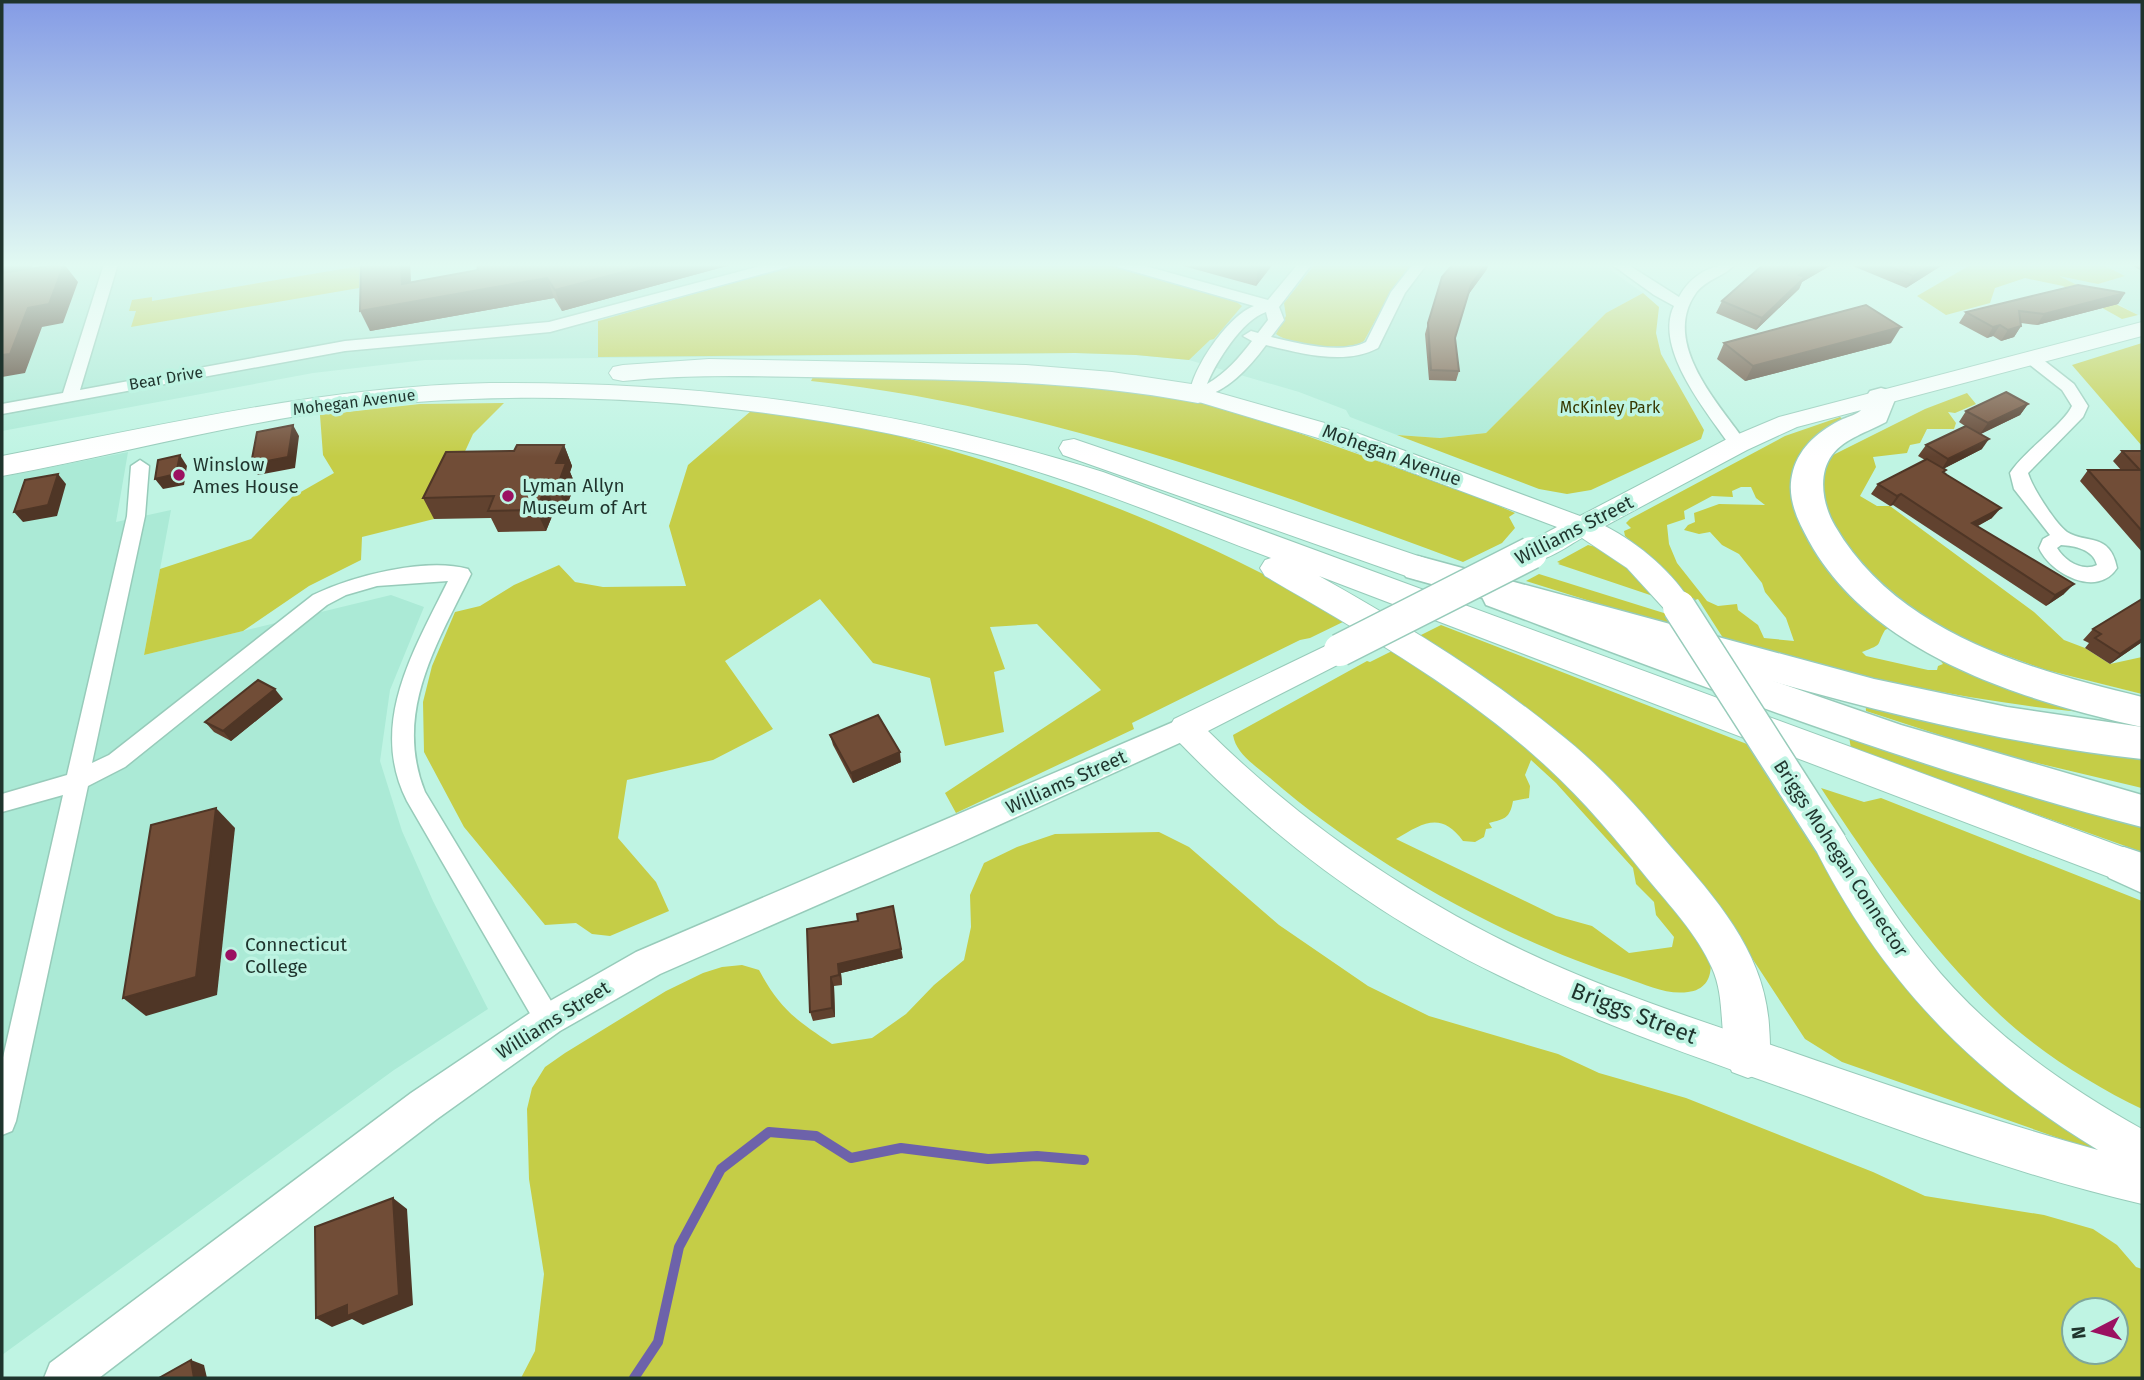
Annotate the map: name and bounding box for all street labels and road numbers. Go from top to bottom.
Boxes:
street label: Bear Drive [127,362,205,394]
street label: Mohegan Avenue [292,385,416,419]
street label: Mohegan Avenue [1319,419,1465,491]
street label: Williams Street [1511,490,1637,570]
street label: Williams Street [1002,745,1130,819]
street label: Briggs Mohegan Connector [1769,756,1913,961]
street label: Williams Street [492,976,614,1064]
street label: Briggs Street [1567,976,1701,1050]

